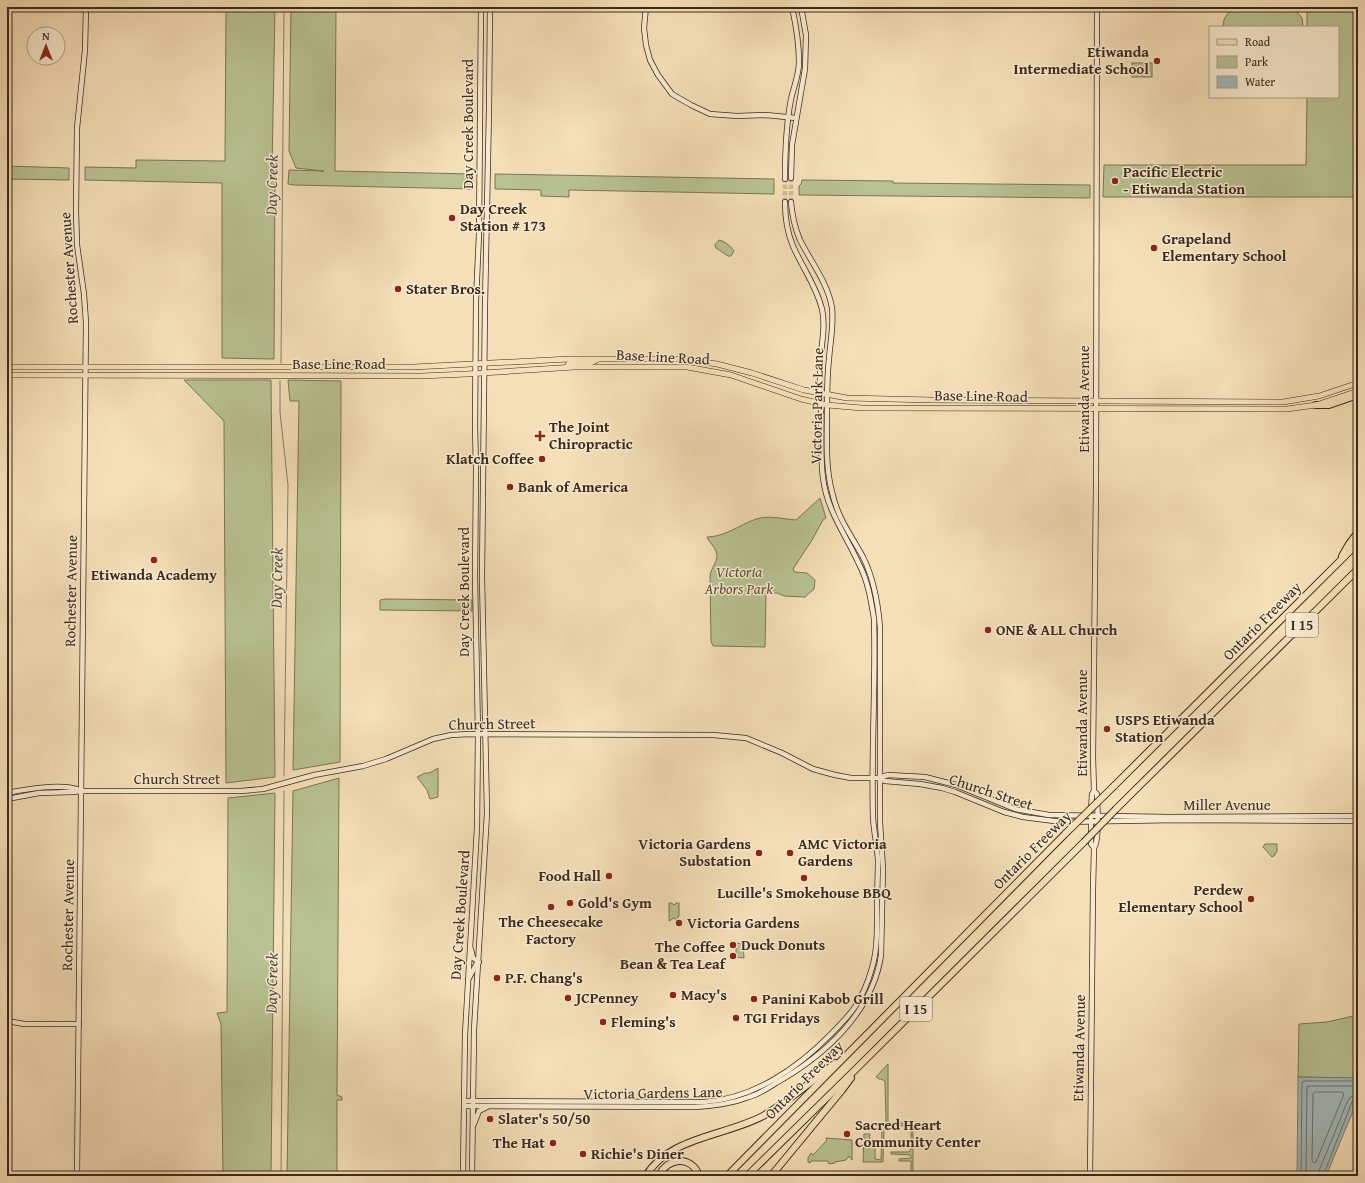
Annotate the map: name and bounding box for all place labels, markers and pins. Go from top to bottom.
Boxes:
place label: Etiwanda Intermediate School [1014,41,1149,79]
marker: Etiwanda Intermediate School [1152,56,1162,66]
place label: Pacific Electric - Etiwanda Station [1123,161,1245,199]
marker: Pacific Electric - Etiwanda Station [1110,176,1120,186]
place label: Day Creek Station # 173 [460,198,546,236]
marker: Day Creek Station # 173 [447,213,457,223]
place label: Grapeland Elementary School [1162,228,1287,266]
marker: Grapeland Elementary School [1149,243,1159,253]
place label: Stater Bros. [406,278,485,299]
marker: Stater Bros. [393,284,403,294]
place label: The Joint Chiropractic [549,416,633,454]
marker: The Joint Chiropractic [534,430,546,442]
place label: Klatch Coffee [446,448,534,469]
marker: Klatch Coffee [537,454,547,464]
place label: Bank of America [518,476,628,497]
marker: Bank of America [505,482,515,492]
marker: Etiwanda Academy [149,555,159,565]
place label: Etiwanda Academy [91,564,217,585]
place label: ONE & ALL Church [996,619,1117,640]
marker: ONE & ALL Church [983,625,993,635]
place label: USPS Etiwanda Station [1115,709,1215,747]
marker: USPS Etiwanda Station [1102,724,1112,734]
place label: Victoria Gardens Substation [638,833,751,871]
place label: AMC Victoria Gardens [798,833,887,871]
marker: Victoria Gardens Substation [754,848,764,858]
marker: AMC Victoria Gardens [785,848,795,858]
place label: Food Hall [539,865,601,886]
marker: Food Hall [604,871,614,881]
marker: Lucille's Smokehouse BBQ [799,873,809,883]
place label: Perdew Elementary School [1119,879,1243,917]
place label: Lucille's Smokehouse BBQ [717,882,892,903]
place label: Gold's Gym [578,892,652,913]
marker: Perdew Elementary School [1246,894,1256,904]
marker: Gold's Gym [565,898,575,908]
marker: The Cheesecake Factory [546,902,556,912]
place label: The Cheesecake Factory [499,911,603,949]
place label: Victoria Gardens [687,912,800,933]
marker: Victoria Gardens [674,918,684,928]
place label: Duck Donuts [741,934,825,955]
place label: The Coffee Bean & Tea Leaf [620,936,727,974]
marker: Duck Donuts [728,940,738,950]
marker: The Coffee Bean & Tea Leaf [728,951,738,961]
place label: P.F. Chang's [505,967,583,988]
marker: P.F. Chang's [492,973,502,983]
place label: Macy's [681,984,727,1005]
place label: JCPenney [573,987,639,1008]
place label: Panini Kabob Grill [762,988,884,1009]
marker: Macy's [668,990,678,1000]
marker: JCPenney [563,993,573,1003]
marker: Panini Kabob Grill [749,994,759,1004]
place label: TGI Fridays [744,1007,820,1028]
place label: Fleming's [611,1011,676,1032]
marker: TGI Fridays [731,1013,741,1023]
marker: Fleming's [598,1017,608,1027]
place label: Slater's 50/50 [498,1108,591,1129]
marker: Slater's 50/50 [485,1114,495,1124]
place label: Sacred Heart Community Center [855,1114,981,1152]
marker: Sacred Heart Community Center [842,1129,852,1139]
place label: The Hat [493,1132,545,1153]
marker: The Hat [548,1138,558,1148]
place label: Richie's Diner [591,1143,684,1164]
marker: Richie's Diner [578,1149,588,1159]

